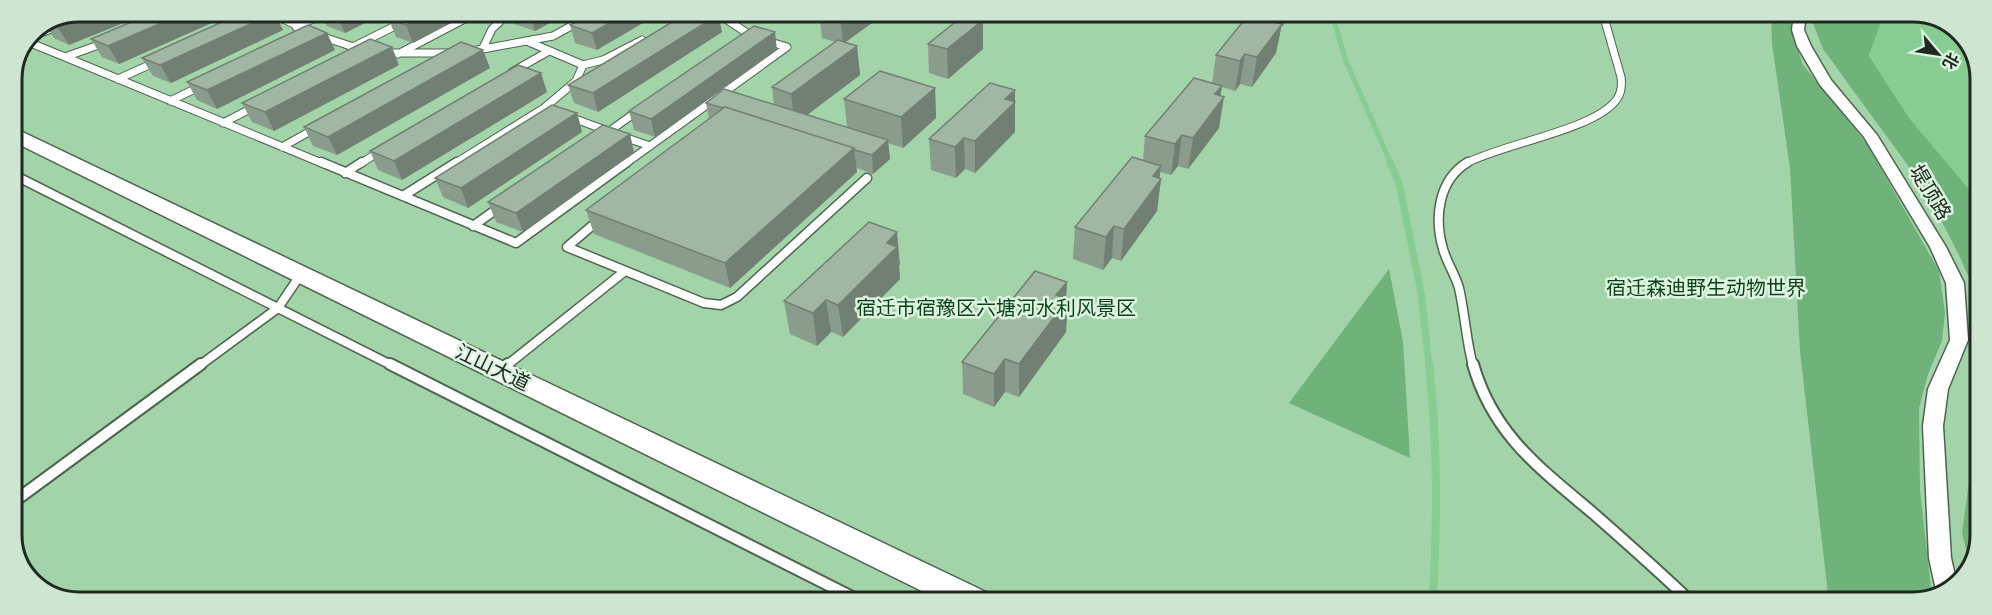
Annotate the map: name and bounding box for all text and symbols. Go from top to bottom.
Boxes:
north arrow [1908,24,1968,84]
text: 北 [1939,50,1963,73]
street label: 堤顶路 [1906,160,1956,224]
park label: 宿迁森迪野生动物世界 [1606,276,1806,299]
park label: 宿迁市宿豫区六塘河水利风景区 [856,296,1136,319]
street label: 江山大道 [452,339,534,395]

